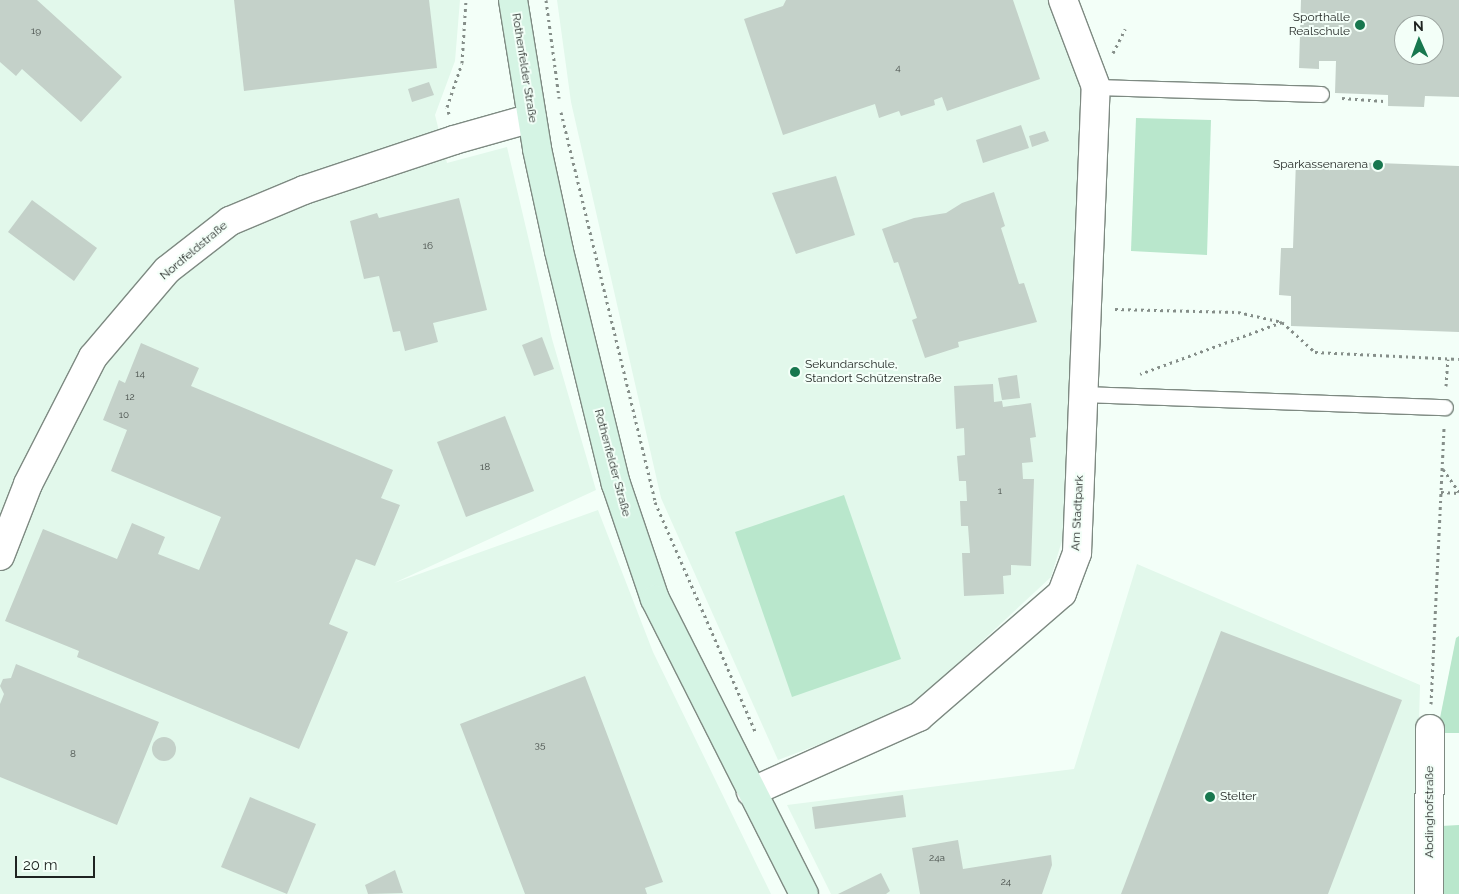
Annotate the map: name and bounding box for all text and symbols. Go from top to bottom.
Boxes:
place label: Sporthalle Realschule [1289,11,1350,39]
street label: Rothenfelder Straße [508,12,540,124]
north arrow [1394,15,1444,65]
text: N [1413,18,1424,34]
marker: Sporthalle Realschule [1354,19,1366,31]
house number: 19 [31,25,41,37]
house number: 4 [895,62,901,74]
place label: Sparkassenarena [1273,158,1368,172]
marker: Sparkassenarena [1372,159,1384,171]
street label: Nordfeldstraße [157,219,231,283]
house number: 16 [423,240,433,252]
place label: Sekundarschule, Standort Schützenstraße [805,358,942,386]
marker: Sekundarschule, Standort Schützenstraße [789,366,801,378]
house number: 14 [135,368,145,380]
house number: 12 [125,391,135,403]
street label: Rothenfelder Straße [591,407,633,519]
house number: 10 [119,409,129,421]
house number: 18 [480,461,490,473]
street label: Am Stadtpark [1069,475,1087,551]
house number: 1 [998,485,1002,497]
house number: 35 [535,739,545,751]
house number: 8 [70,748,76,760]
street label: Abdinghofstraße [1423,766,1437,858]
place label: Stelter [1220,790,1257,804]
marker: Stelter [1204,791,1216,803]
scale bar [18,846,98,878]
house number: 24a [929,852,945,864]
text: 20 m [23,856,58,874]
house number: 24 [1001,876,1011,888]

